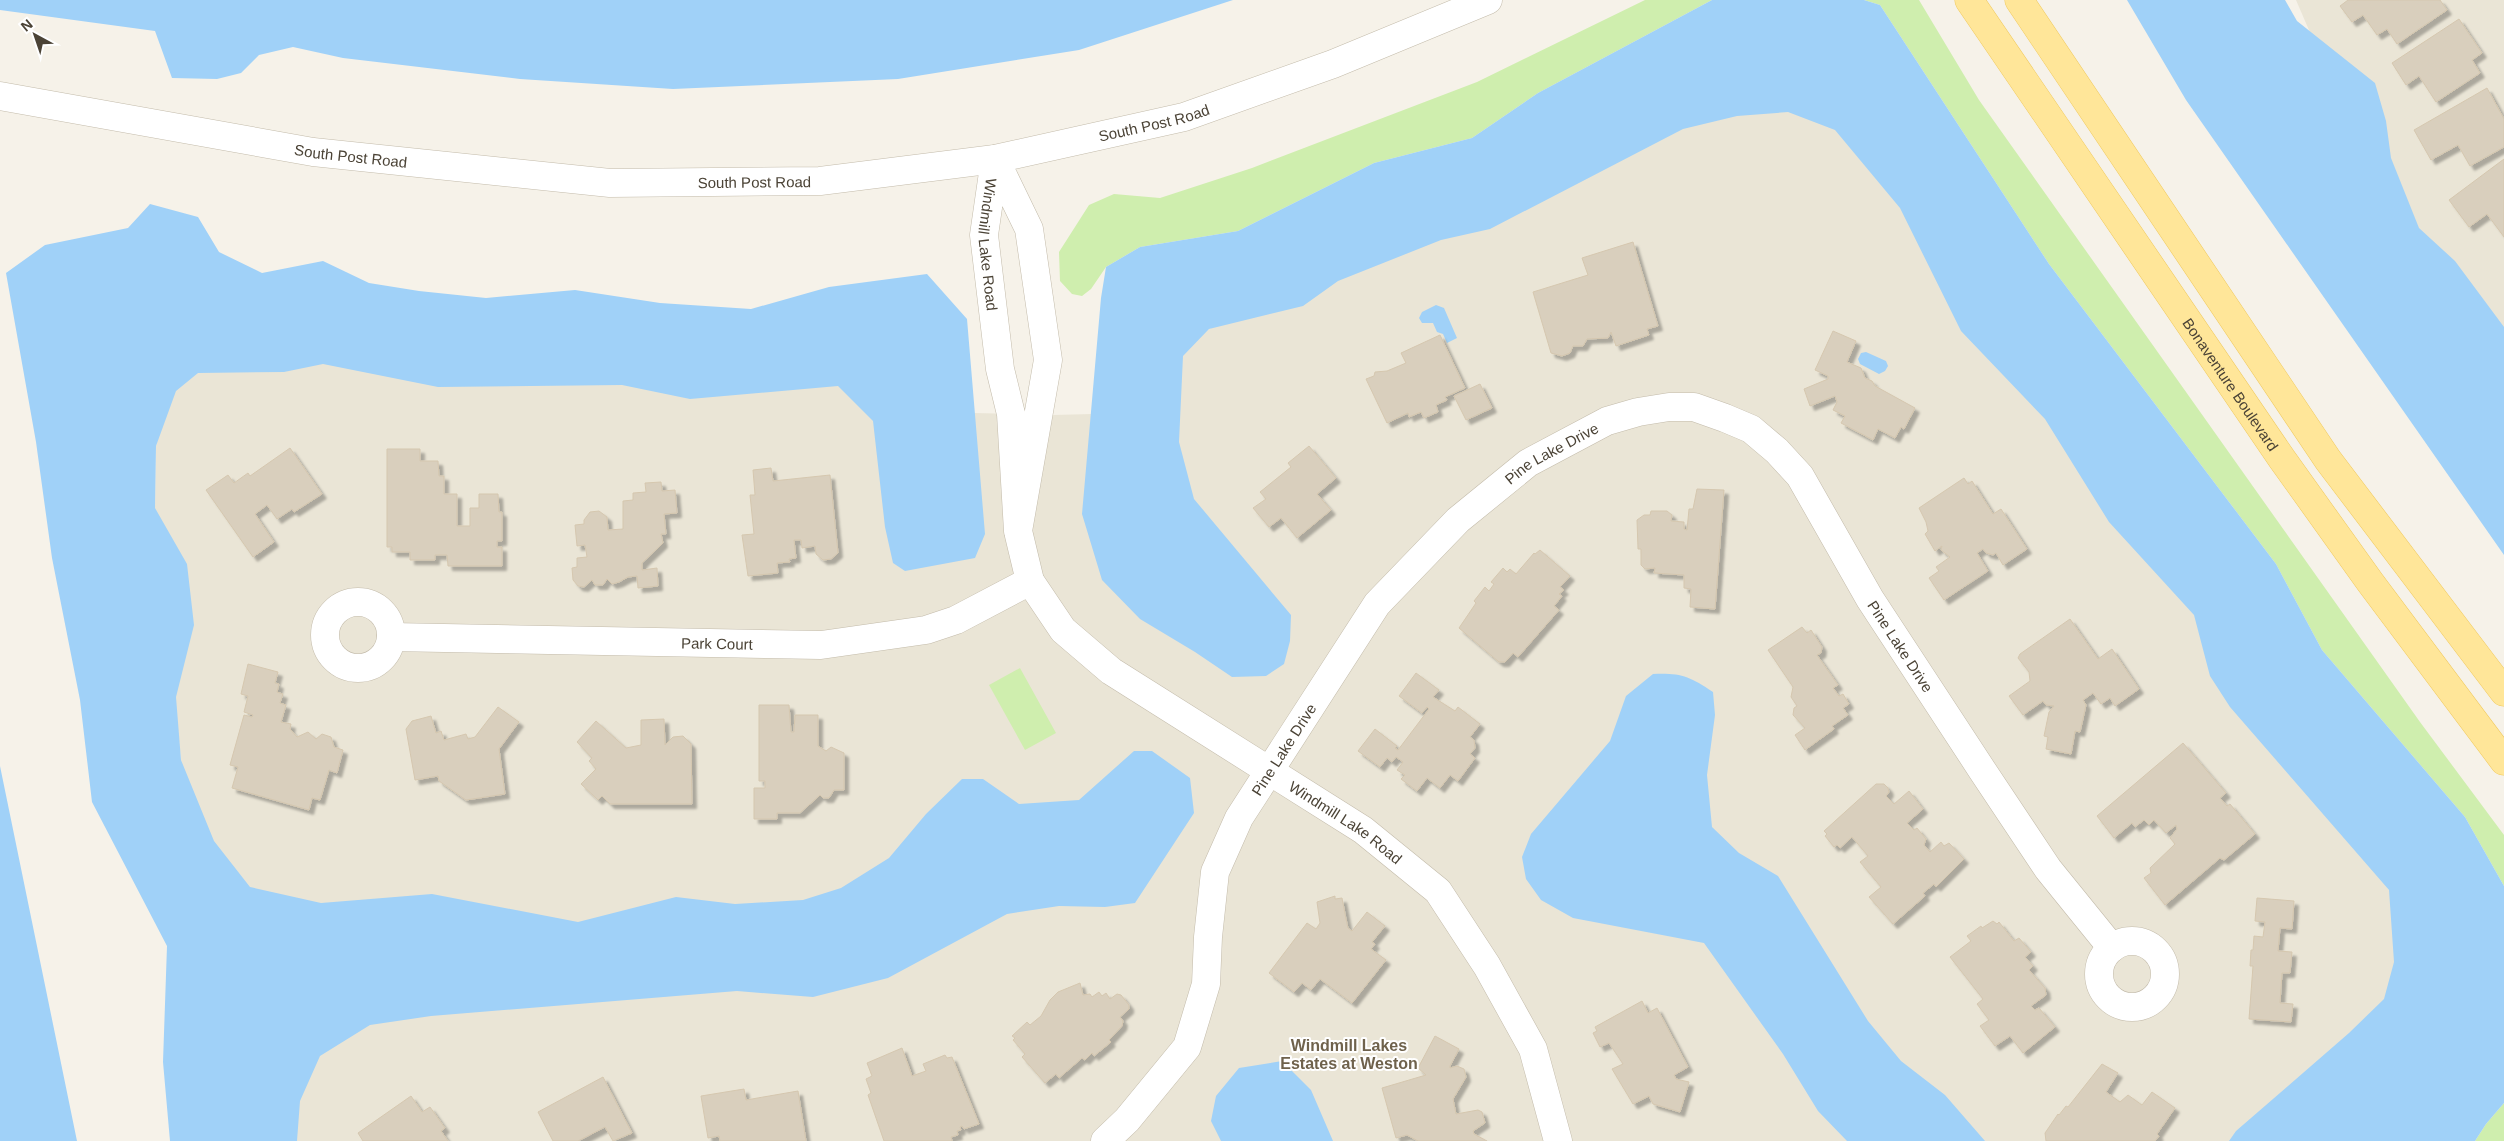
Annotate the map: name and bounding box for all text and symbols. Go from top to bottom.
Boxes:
north arrow [10,10,60,60]
text: N [18,16,36,34]
street label: South Post Road [1097,100,1211,144]
street label: South Post Road [293,140,408,170]
street label: South Post Road [698,173,811,191]
street label: Windmill Lake Road [975,177,1001,312]
street label: Bonaventure Boulevard [2180,315,2282,454]
street label: Pine Lake Drive [1501,419,1601,487]
street label: Pine Lake Drive [1865,597,1937,695]
street label: Park Court [681,634,754,652]
street label: Pine Lake Drive [1247,700,1319,798]
street label: Windmill Lake Road [1286,777,1406,867]
district label: Windmill Lakes Estates at Weston [1280,1037,1418,1072]

